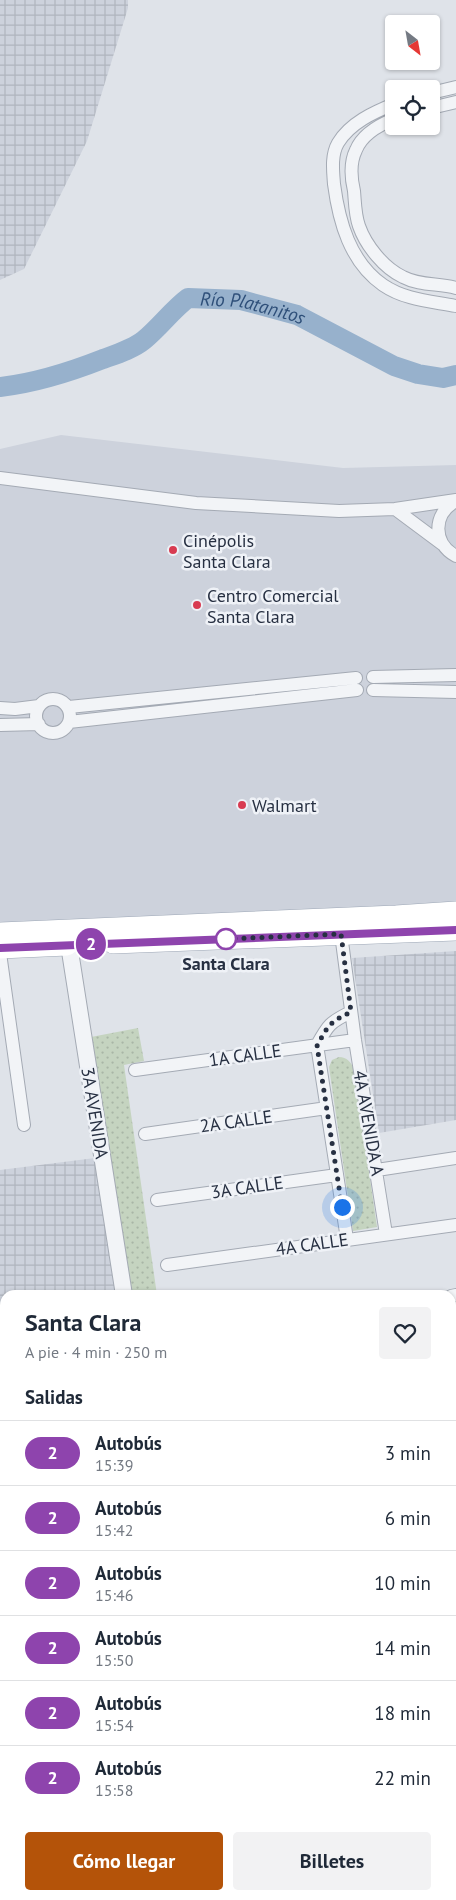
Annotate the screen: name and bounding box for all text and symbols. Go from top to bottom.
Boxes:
north arrow [385,15,440,70]
map controls [385,15,440,135]
button: locate [385,80,440,135]
water label: Río Platanitos [199,286,310,330]
place label: Cinépolis Santa Clara [183,529,271,573]
marker: Cinépolis Santa Clara [167,544,179,556]
place label: Centro Comercial Santa Clara [207,584,339,628]
marker: Centro Comercial Santa Clara [191,599,203,611]
place label: Walmart [252,794,317,817]
marker: Walmart [236,799,248,811]
line badge: 2 [75,928,107,960]
marker: Santa Clara [215,928,237,950]
text: 2 [86,932,96,955]
place label: Santa Clara [182,952,270,975]
street label: 1A CALLE [207,1039,283,1071]
street label: 3A AVENIDA [76,1065,114,1161]
street label: 4A AVENIDA A [348,1068,390,1178]
street label: 2A CALLE [198,1105,274,1137]
street label: 3A CALLE [209,1171,285,1203]
your location [330,1195,355,1220]
street label: 4A CALLE [274,1228,350,1260]
text: Santa Clara [25,1307,141,1338]
button: heart [379,1307,431,1359]
text: A pie · 4 min · 250 m [25,1342,167,1362]
text: Salidas [25,1385,83,1409]
text: Autobús [95,1431,162,1455]
text: 2 [47,1441,58,1464]
text: 3 min [385,1441,431,1465]
text: 15:39 [95,1455,133,1475]
text: Autobús [95,1496,162,1520]
text: 2 [47,1506,58,1529]
text: 6 min [385,1506,431,1530]
text: 15:42 [95,1520,133,1540]
text: Autobús [95,1561,162,1585]
text: 2 [47,1571,58,1594]
text: 10 min [374,1571,431,1595]
text: 15:46 [95,1585,133,1605]
text: Autobús [95,1626,162,1650]
text: 2 [47,1636,58,1659]
text: 14 min [374,1636,431,1660]
text: 15:50 [95,1650,133,1670]
text: Autobús [95,1691,162,1715]
text: 2 [47,1701,58,1724]
text: 18 min [374,1701,431,1725]
text: 15:54 [95,1715,133,1735]
text: Autobús [95,1756,162,1780]
text: 2 [47,1766,58,1789]
text: 22 min [374,1766,431,1790]
text: 15:58 [95,1780,133,1800]
button: Cómo llegar [25,1832,223,1890]
button: Billetes [233,1832,431,1890]

